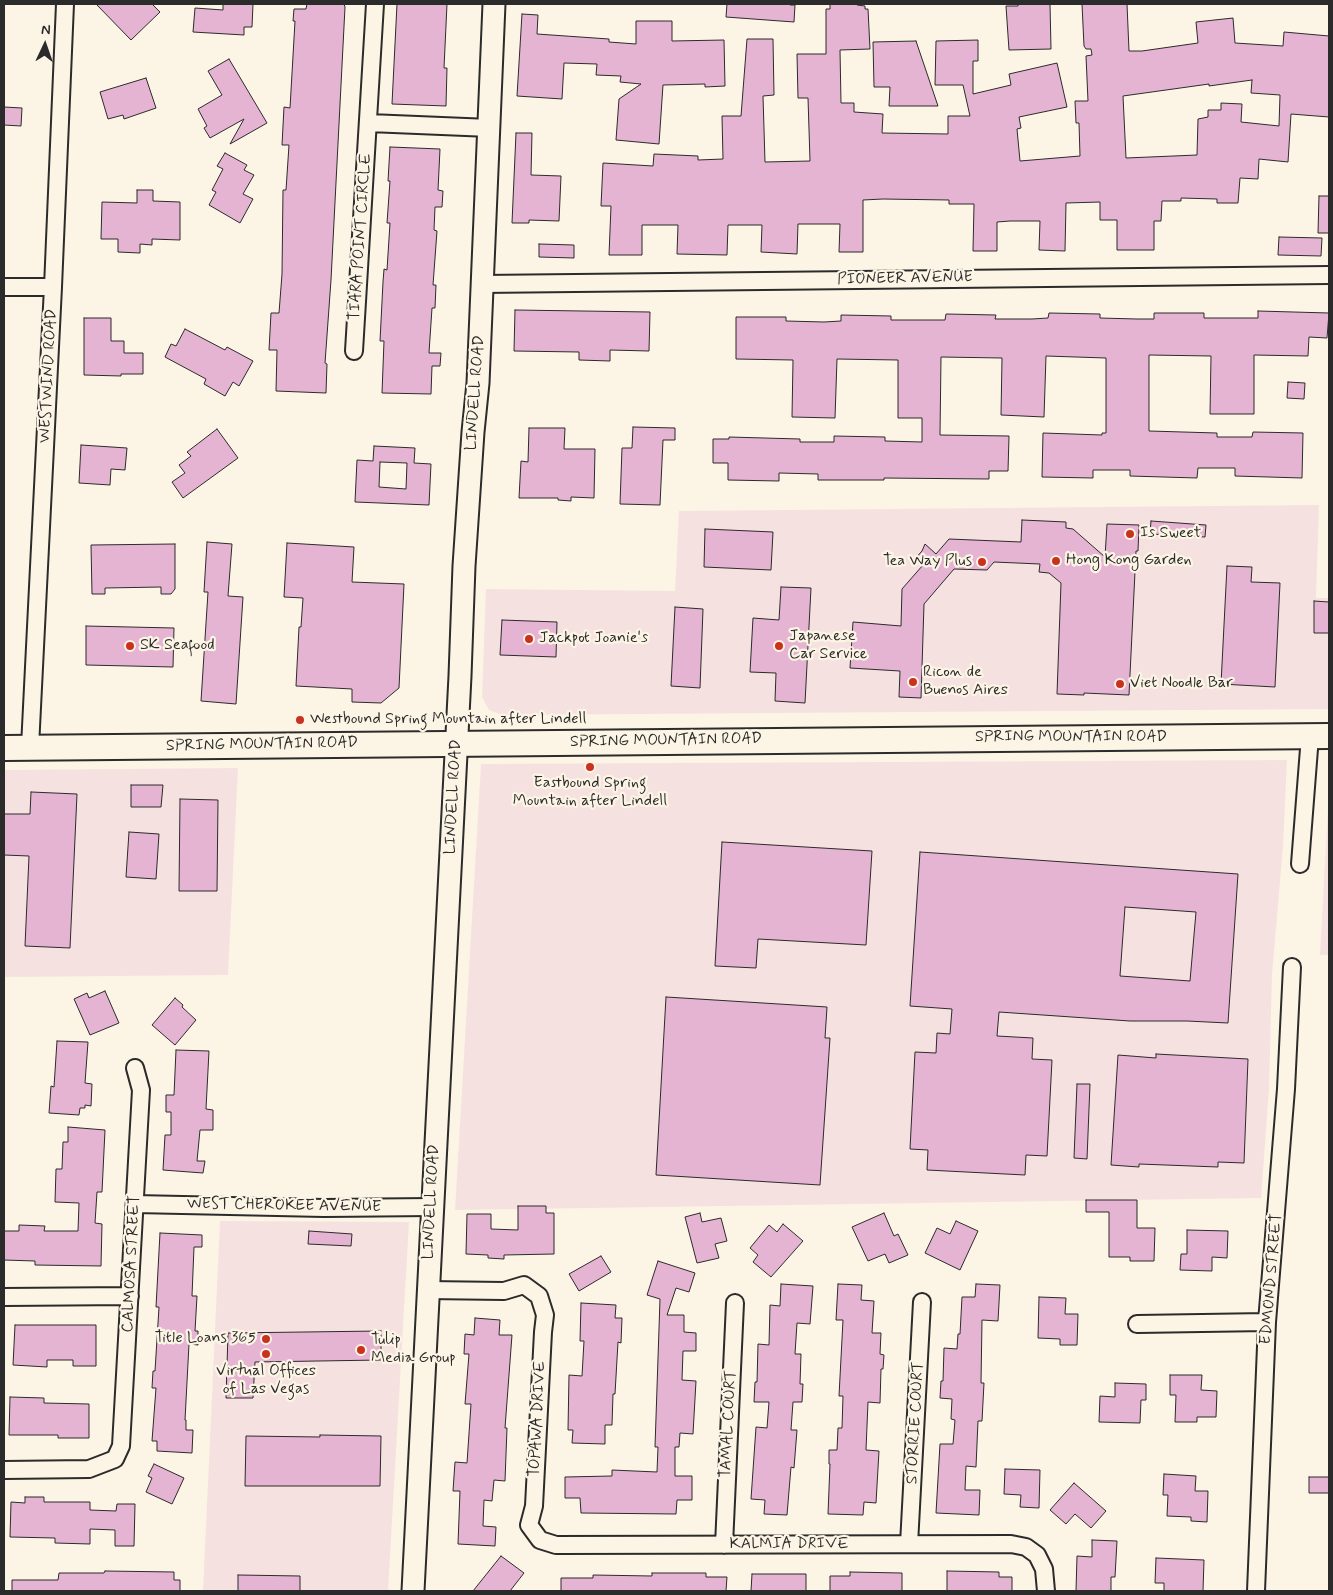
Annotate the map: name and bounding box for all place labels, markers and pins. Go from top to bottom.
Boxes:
place label: Is Sweet [1140,524,1201,544]
marker: Is Sweet [1124,528,1136,540]
place label: Hong Kong Garden [1066,551,1192,571]
place label: Tea Way Plus [883,552,972,572]
marker: Hong Kong Garden [1050,555,1062,567]
marker: Tea Way Plus [976,556,988,568]
place label: Japanese Car Service [789,627,867,665]
place label: Jackpot Joanie's [539,629,648,649]
marker: Jackpot Joanie's [523,633,535,645]
place label: SK Seafood [140,636,215,656]
marker: SK Seafood [124,640,136,652]
marker: Japanese Car Service [773,640,785,652]
place label: Ricon de Buenos Aires [923,663,1008,701]
place label: Viet Noodle Bar [1130,674,1233,694]
marker: Ricon de Buenos Aires [907,676,919,688]
marker: Viet Noodle Bar [1114,678,1126,690]
place label: Westbound Spring Mountain after Lindell [310,710,586,730]
marker: Westbound Spring Mountain after Lindell [294,714,306,726]
marker: Eastbound Spring Mountain after Lindell [584,761,596,773]
place label: Eastbound Spring Mountain after Lindell [513,774,667,812]
place label: Title Loans 365 [155,1329,256,1349]
place label: Tulip Media Group [371,1331,456,1369]
marker: Title Loans 365 [260,1333,272,1345]
marker: Tulip Media Group [355,1344,367,1356]
marker: Virtual Offices of Las Vegas [260,1348,272,1360]
place label: Virtual Offices of Las Vegas [216,1362,316,1400]

